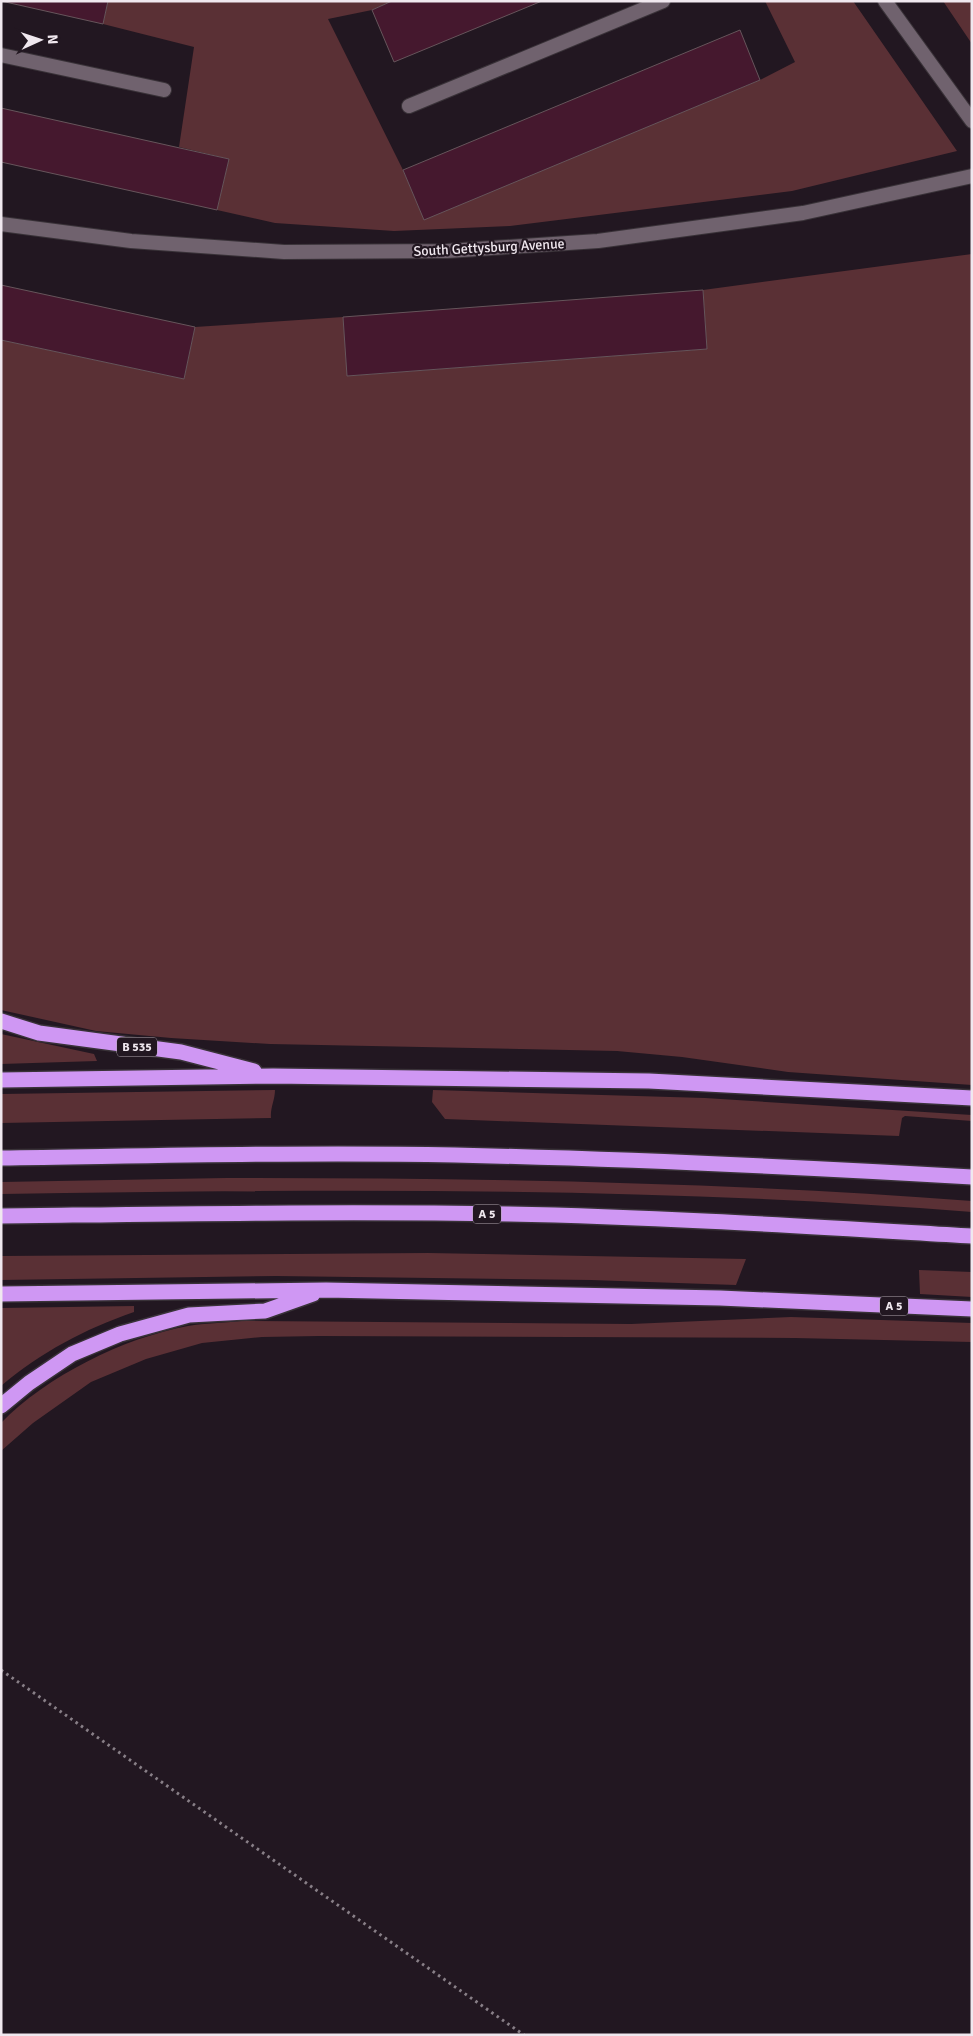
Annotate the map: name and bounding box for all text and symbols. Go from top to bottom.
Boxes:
north arrow [15,15,65,65]
text: N [44,34,61,45]
street label: South Gettysburg Avenue [413,235,565,260]
road number: B 535 [117,1038,157,1056]
road number: A 5 [473,1204,501,1224]
road number: A 5 [880,1296,908,1315]

